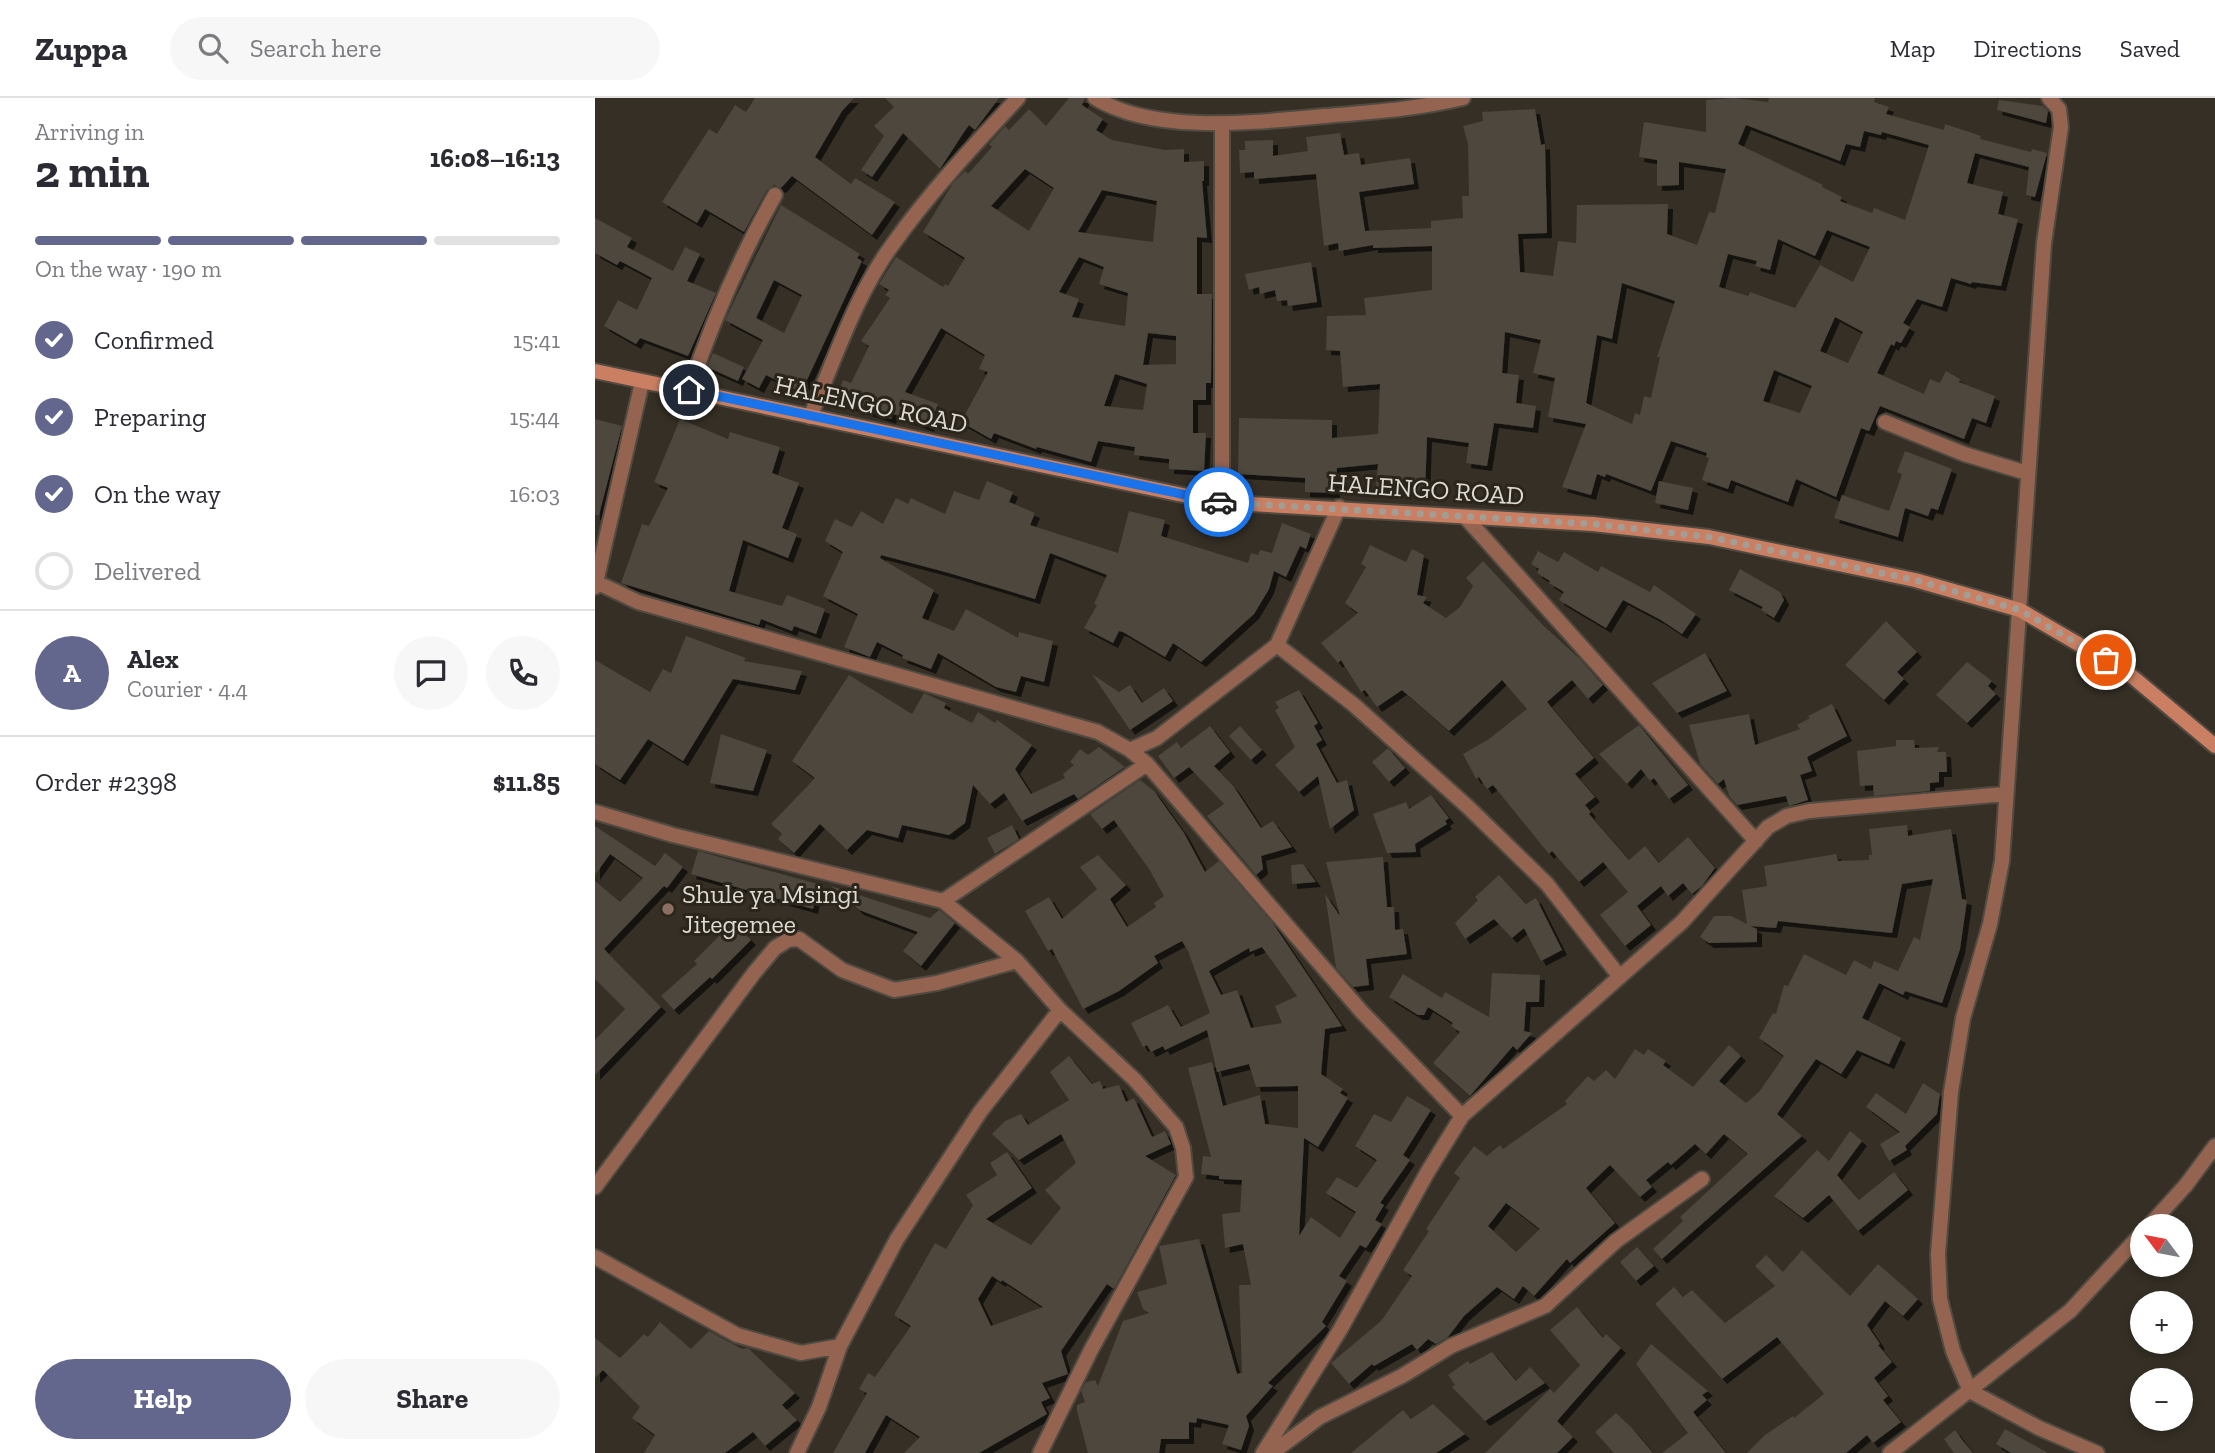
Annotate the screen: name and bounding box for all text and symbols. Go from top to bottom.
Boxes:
search box [170,17,660,80]
text: Zuppa [35,29,128,68]
icon: search [194,29,232,67]
text: Search here [250,32,381,64]
text: Map [1890,34,1936,63]
text: Directions [1974,34,2082,63]
text: Saved [2120,34,2180,63]
text: Arriving in [35,118,144,146]
text: 16:08–16:13 [430,142,560,174]
text: 2 min [35,144,150,199]
text: On the way · 190 m [35,255,221,283]
icon: check [35,321,73,359]
text: Confirmed [94,324,214,356]
text: 15:41 [513,326,560,354]
pin [659,360,719,420]
street label: HALENGO ROAD [771,368,971,440]
icon: home [670,371,708,409]
icon: check [35,398,73,436]
text: Preparing [94,401,206,433]
text: 15:44 [509,403,560,431]
street label: HALENGO ROAD [1327,466,1525,512]
courier [1184,467,1254,537]
icon: check [35,475,73,513]
text: On the way [94,478,221,510]
text: 16:03 [509,480,560,508]
icon: car [1200,483,1238,521]
text: Delivered [94,555,201,587]
pin [2076,630,2136,690]
button: chat [394,636,468,710]
button: phone [486,636,560,710]
icon: bag [2087,641,2125,679]
text: Alex [127,643,179,675]
text: A [63,657,81,689]
text: Courier · 4.4 [127,675,248,703]
text: Order #2398 [35,766,177,798]
text: $11.85 [493,766,560,798]
place label: Shule ya Msingi Jitegemee [682,878,859,940]
marker: Shule ya Msingi Jitegemee [660,901,676,917]
north arrow [2130,1214,2193,1278]
map controls [2130,1214,2193,1431]
button: + [2130,1291,2193,1354]
button: Help [35,1359,291,1439]
button: Share [305,1359,560,1439]
button: − [2130,1368,2193,1431]

